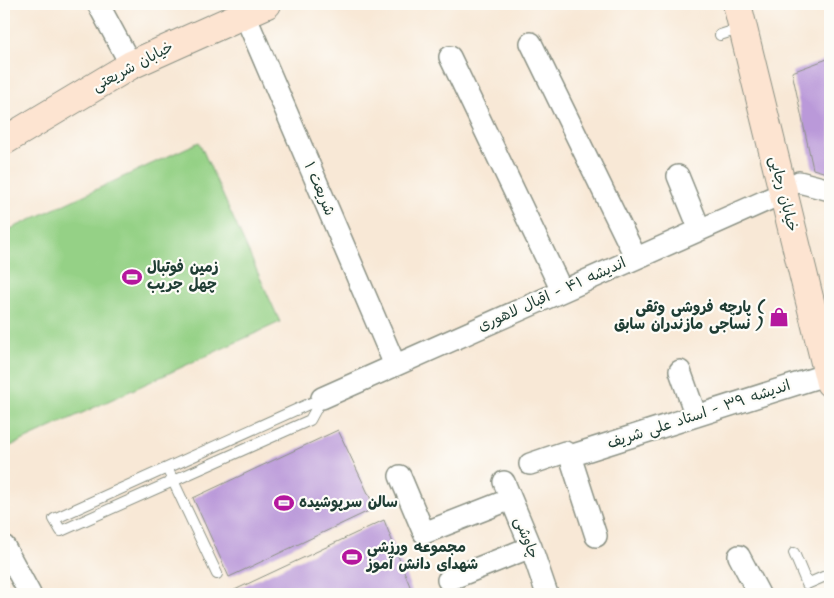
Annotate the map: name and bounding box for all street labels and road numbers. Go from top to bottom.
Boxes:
street label: خیابان شریعتی [88,35,178,99]
street label: خیابان رجایی [762,154,804,234]
street label: شریعت ۱ [297,158,341,220]
street label: اندیشه ۴۱ - اقبال لاهوری [474,251,630,339]
street label: اندیشه ۳۹ - استاد علی شریف [604,374,794,456]
street label: چاوشی [507,513,545,563]

